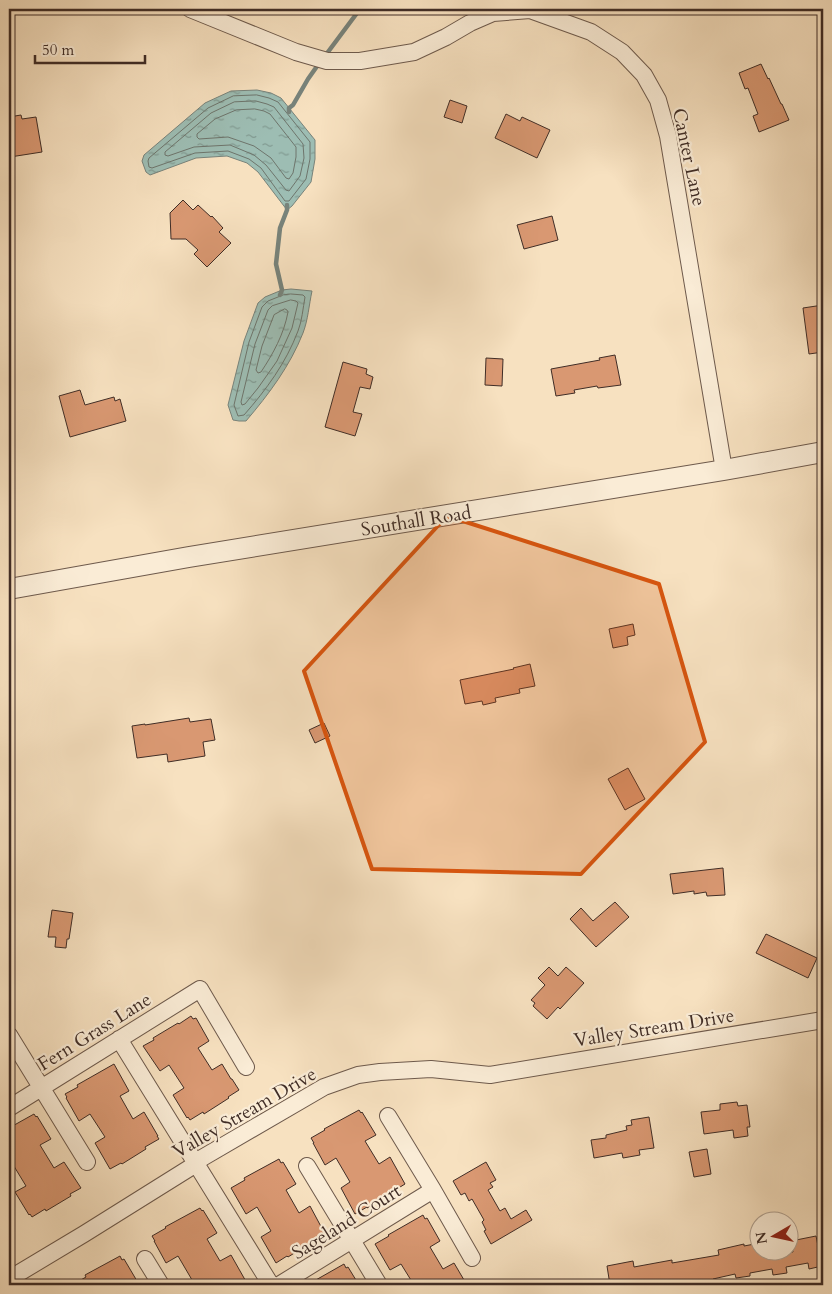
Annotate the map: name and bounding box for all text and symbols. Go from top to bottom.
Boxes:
scale bar [35,32,145,64]
text: 50 m [42,40,74,60]
street label: Canter Lane [666,106,712,208]
street label: Southall Road [359,499,473,543]
street label: Fern Grass Lane [33,987,156,1077]
street label: Valley Stream Drive [572,1002,736,1054]
street label: Valley Stream Drive [168,1061,321,1165]
street label: Sageland Court [287,1178,406,1266]
north arrow [750,1212,800,1262]
text: N [751,1230,772,1245]

